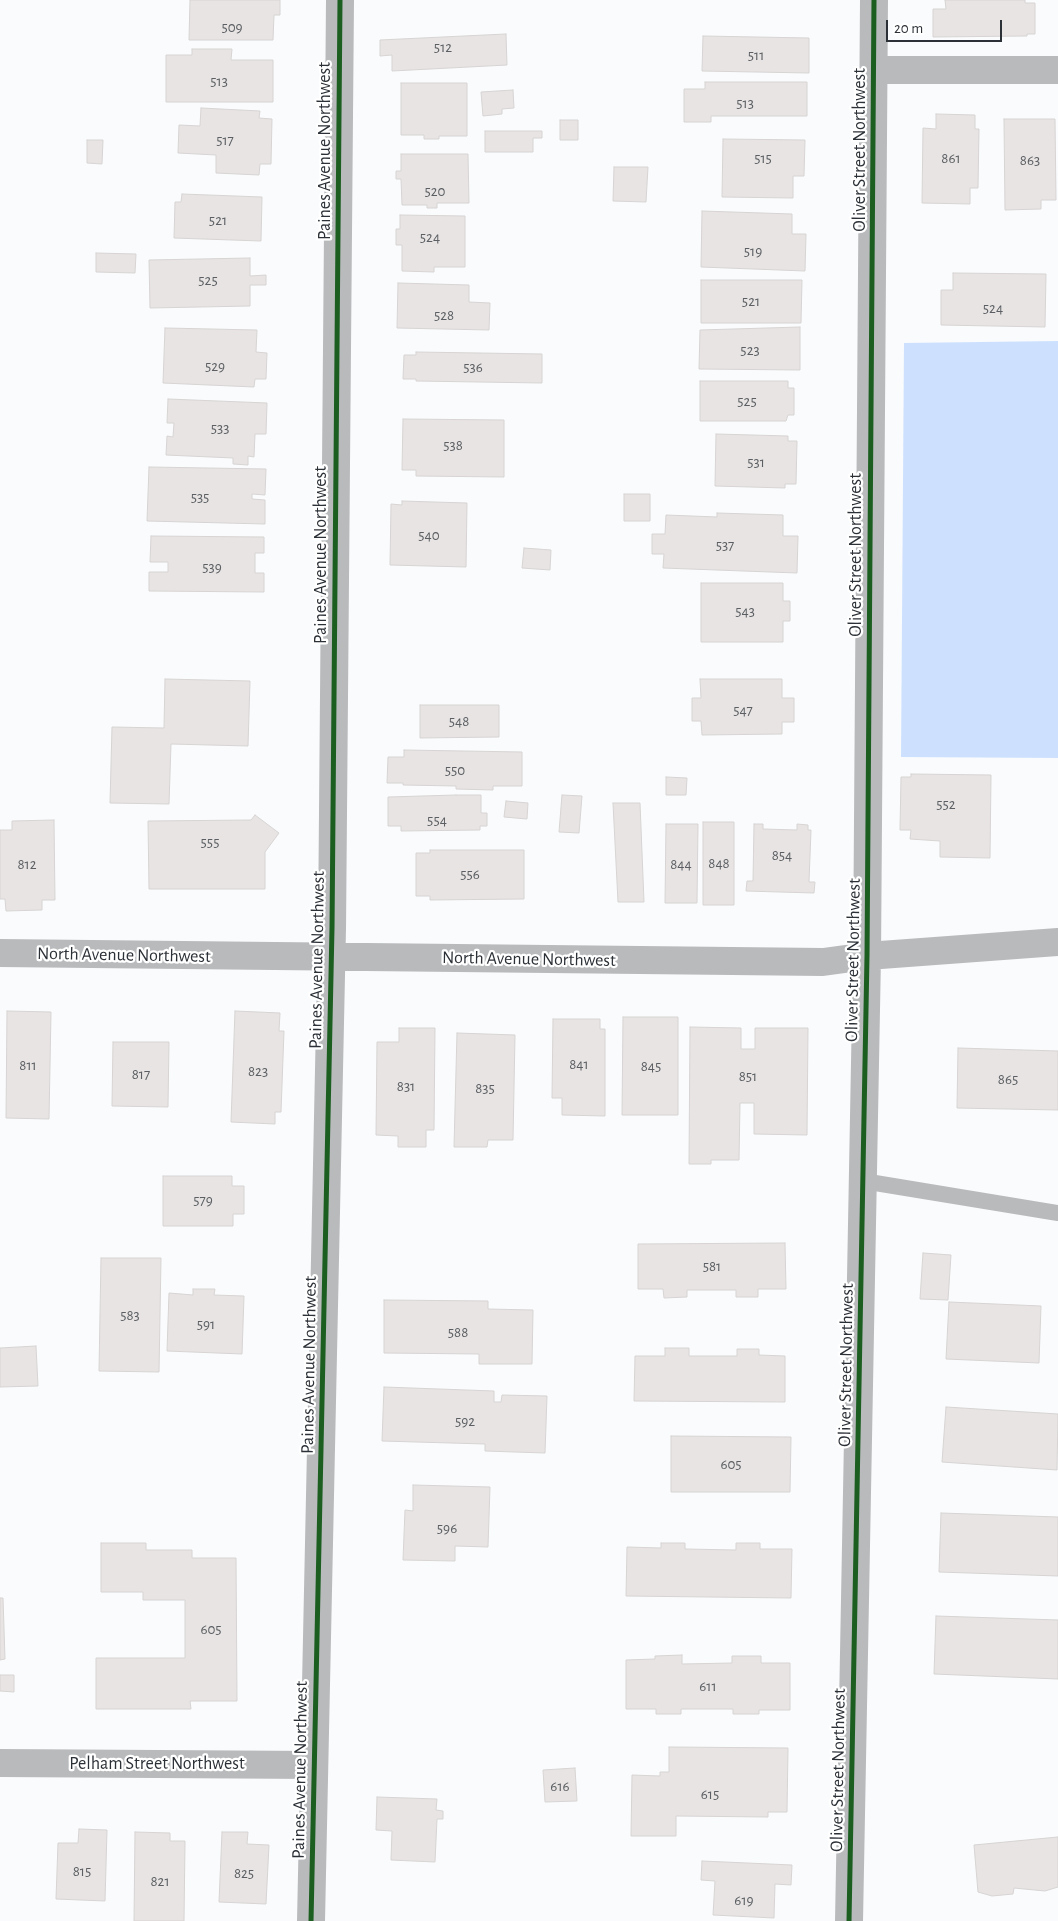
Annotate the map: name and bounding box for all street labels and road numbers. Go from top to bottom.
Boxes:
street label: Paines Avenue Northwest [314,62,336,240]
street label: Oliver Street Northwest [849,68,871,232]
street label: Paines Avenue Northwest [310,466,332,644]
street label: Oliver Street Northwest [845,473,867,637]
street label: Paines Avenue Northwest [305,871,329,1049]
street label: Oliver Street Northwest [841,878,865,1042]
street label: North Avenue Northwest [37,943,211,967]
street label: North Avenue Northwest [442,947,616,971]
street label: Paines Avenue Northwest [297,1276,321,1454]
street label: Oliver Street Northwest [834,1283,858,1447]
street label: Paines Avenue Northwest [288,1681,312,1859]
street label: Oliver Street Northwest [826,1688,850,1852]
street label: Pelham Street Northwest [69,1753,245,1775]

